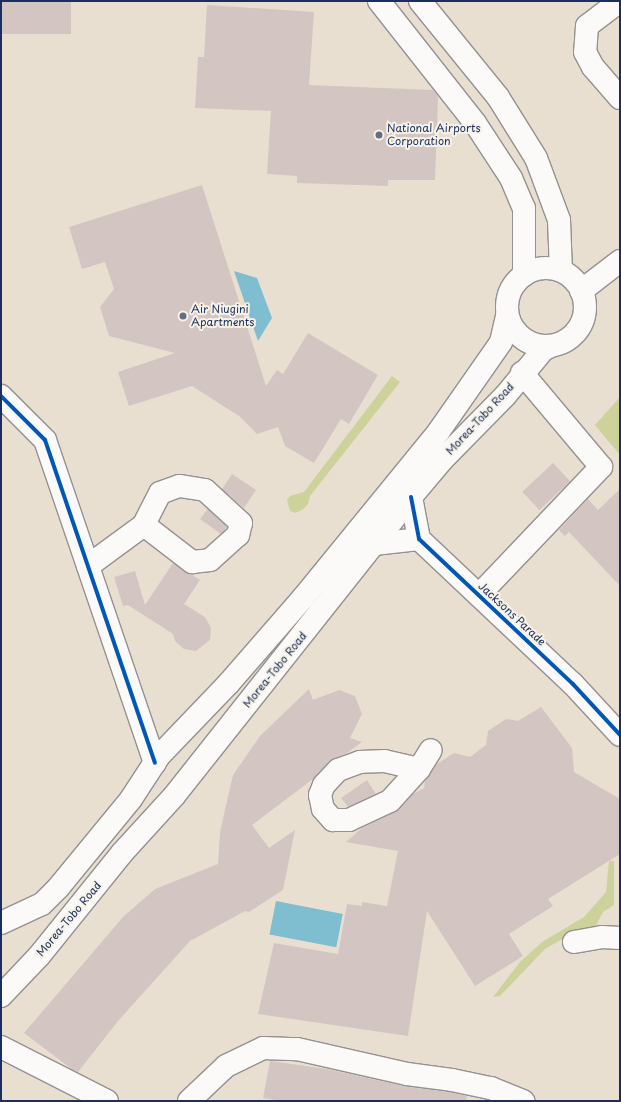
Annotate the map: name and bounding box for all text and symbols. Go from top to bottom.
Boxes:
place label: National Airports Corporation [387,122,481,148]
marker: National Airports Corporation [374,130,384,140]
place label: Air Niugini Apartments [191,303,255,329]
marker: Air Niugini Apartments [178,311,188,321]
street label: Morea-Tobo Road [443,380,517,458]
street label: Jacksons Parade [476,579,548,649]
street label: Morea-Tobo Road [240,630,310,710]
street label: Morea-Tobo Road [34,879,104,959]

